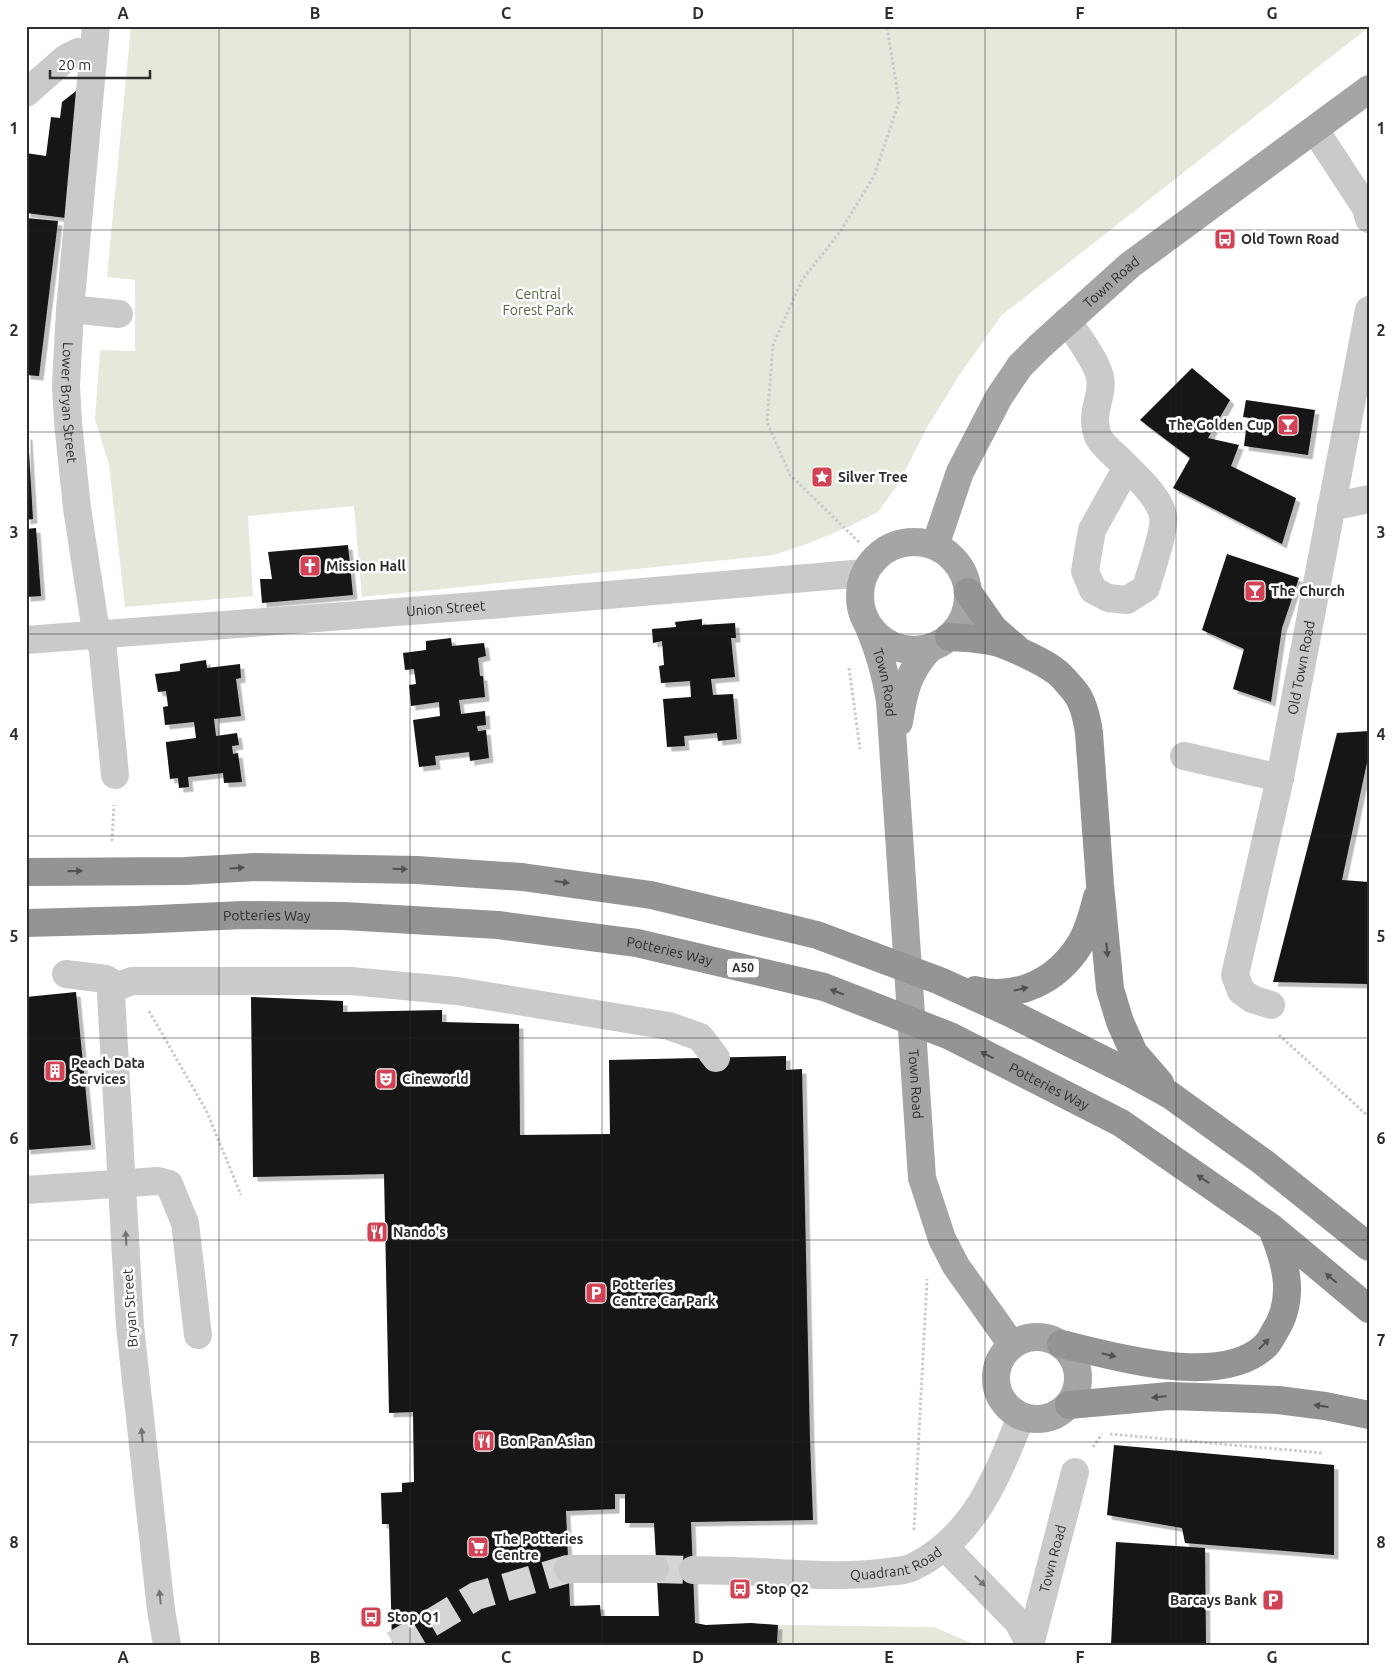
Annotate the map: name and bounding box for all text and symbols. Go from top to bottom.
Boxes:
text: A [117,4,129,22]
text: B [310,4,320,22]
text: C [501,4,511,22]
text: D [692,4,704,22]
text: E [884,4,894,22]
text: F [1076,4,1085,22]
text: G [1266,4,1278,22]
scale bar [50,48,150,80]
text: 20 m [58,56,91,73]
text: 1 [9,119,19,137]
text: 1 [1376,119,1386,137]
bus stop icon: Old Town Road [1213,227,1237,251]
place label: Old Town Road [1241,231,1340,247]
street label: Town Road [1080,253,1142,311]
park label: Central Forest Park [502,286,574,318]
text: 2 [9,321,19,339]
text: 2 [1376,321,1386,339]
street label: Lower Bryan Street [58,342,80,464]
bar icon: The Golden Cup [1276,413,1300,437]
place label: The Golden Cup [1168,417,1272,433]
place icon: Silver Tree [810,465,834,489]
place label: Silver Tree [838,469,908,485]
text: 3 [9,523,19,541]
text: 3 [1376,523,1386,541]
church icon: Mission Hall [298,554,322,578]
place label: Mission Hall [326,558,406,574]
bar icon: The Church [1243,579,1267,603]
place label: The Church [1271,583,1345,599]
street label: Union Street [406,597,487,619]
street label: Old Town Road [1284,619,1318,716]
street label: Town Road [870,646,899,717]
text: 4 [9,725,19,743]
text: 4 [1376,725,1386,743]
one-way arrow [230,863,246,871]
one-way arrow [392,865,408,873]
one-way arrow [67,867,83,875]
one-way arrow [554,879,570,887]
street label: Potteries Way [223,907,311,924]
text: 5 [9,927,19,945]
text: 5 [1376,927,1386,945]
street label: Potteries Way [626,934,714,969]
one-way arrow [1103,942,1111,958]
road number: A50 [727,958,759,978]
one-way arrow [1014,985,1029,993]
one-way arrow [829,988,844,995]
street label: Town Road [905,1049,926,1119]
one-way arrow [979,1051,994,1059]
place label: Peach Data Services [71,1055,145,1087]
building icon: Peach Data Services [43,1059,67,1083]
street label: Potteries Way [1006,1059,1092,1113]
theatre icon: Cineworld [374,1067,398,1091]
place label: Cineworld [402,1071,469,1087]
text: 6 [9,1129,19,1147]
text: 6 [1376,1129,1386,1147]
one-way arrow [1196,1174,1210,1184]
restaurant icon: Nando's [365,1220,389,1244]
place label: Nando's [393,1224,446,1240]
one-way arrow [122,1230,130,1246]
street label: Bryan Street [119,1268,141,1348]
one-way arrow [1326,1272,1338,1284]
place label: Potteries Centre Car Park [612,1277,716,1309]
parking icon: Potteries Centre Car Park [584,1281,608,1305]
text: 7 [9,1331,19,1349]
text: 7 [1376,1331,1386,1349]
one-way arrow [1258,1339,1270,1351]
one-way arrow [1101,1351,1116,1359]
one-way arrow [1151,1394,1167,1402]
one-way arrow [1313,1401,1329,1409]
one-way arrow [138,1427,146,1443]
restaurant icon: Bon Pan Asian [472,1429,496,1453]
place label: Bon Pan Asian [500,1433,593,1449]
street label: Town Road [1036,1523,1069,1595]
place label: The Potteries Centre [494,1531,584,1563]
text: 8 [9,1533,19,1551]
text: 8 [1376,1533,1386,1551]
supermarket icon: The Potteries Centre [466,1535,490,1559]
street label: Quadrant Road [850,1544,945,1583]
one-way arrow [973,1575,985,1587]
bus stop icon: Stop Q2 [728,1577,752,1601]
place label: Stop Q2 [756,1581,809,1597]
one-way arrow [156,1588,164,1604]
parking icon: Barcays Bank [1261,1588,1285,1612]
place label: Barcays Bank [1170,1592,1257,1608]
bus stop icon: Stop Q1 [359,1605,383,1629]
place label: Stop Q1 [387,1609,440,1625]
text: A [117,1648,129,1666]
text: B [310,1648,320,1666]
text: C [501,1648,511,1666]
text: D [692,1648,704,1666]
text: E [884,1648,894,1666]
text: F [1076,1648,1085,1666]
text: G [1266,1648,1278,1666]

